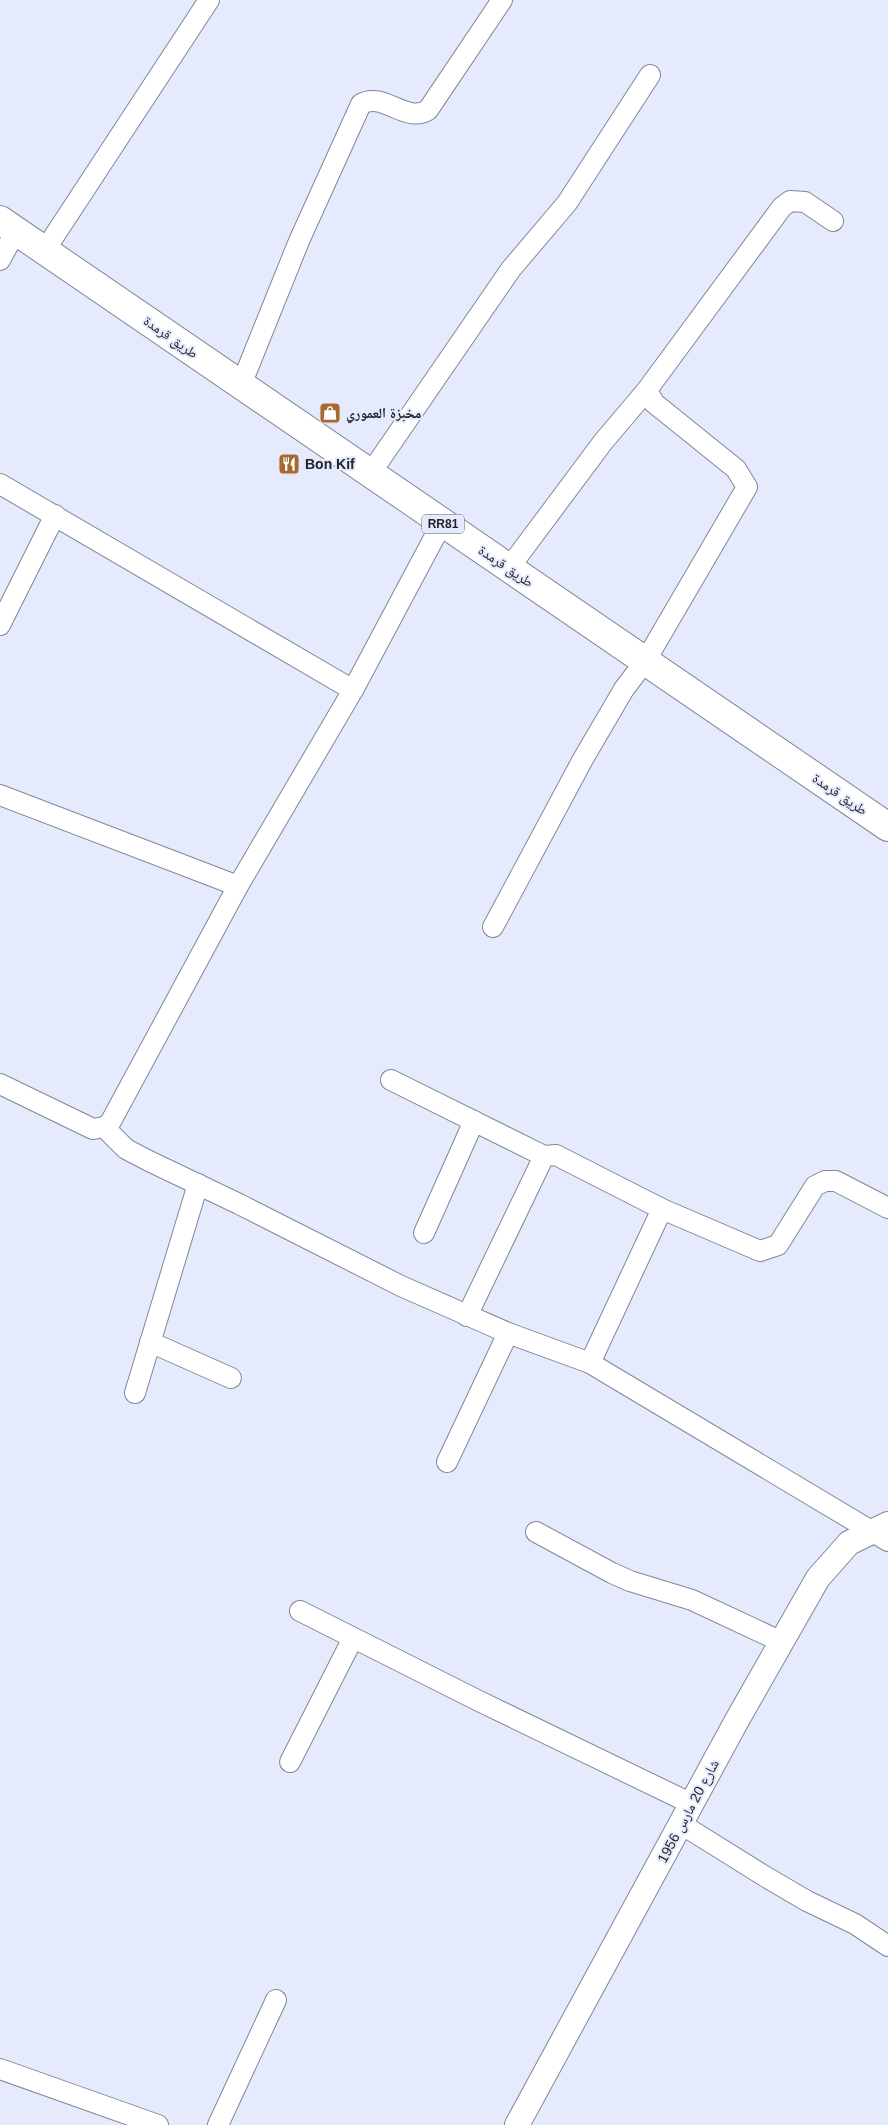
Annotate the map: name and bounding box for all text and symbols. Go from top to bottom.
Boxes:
street label: طريق قرمدة [140,312,201,363]
shop icon: مخبزة العموري [318,401,342,425]
place label: مخبزة العموري [346,405,421,424]
restaurant icon: Bon Kif [277,452,301,476]
place label: Bon Kif [305,456,355,472]
road number: RR81 [422,514,464,534]
street label: طريق قرمدة [474,542,537,592]
street label: طريق قرمدة [808,770,871,820]
street label: شارع 20 مارس 1956 [654,1757,724,1866]

